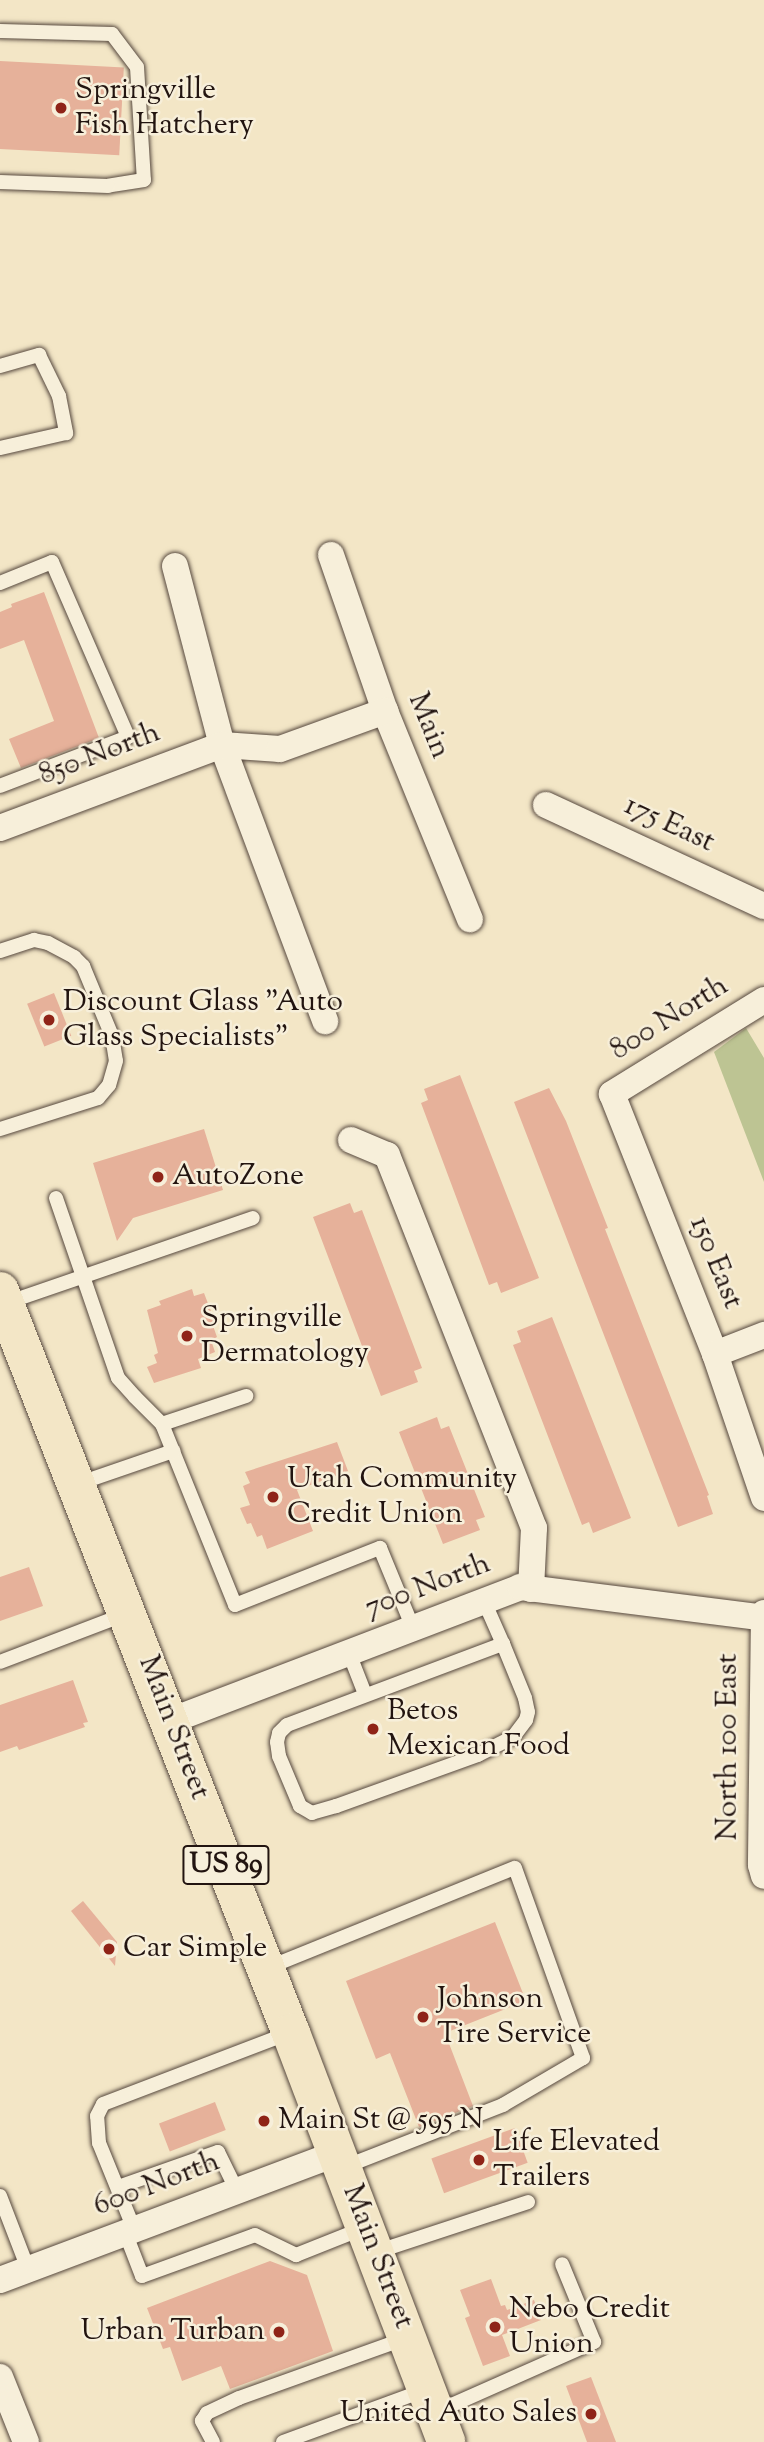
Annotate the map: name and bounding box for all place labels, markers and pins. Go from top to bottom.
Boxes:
place label: Springville Fish Hatchery [75,73,254,144]
marker: Springville Fish Hatchery [53,100,69,116]
place label: Discount Glass "Auto Glass Specialists" [63,985,343,1056]
marker: Discount Glass "Auto Glass Specialists" [41,1012,57,1028]
place label: AutoZone [172,1159,304,1195]
marker: AutoZone [150,1169,166,1185]
place label: Springville Dermatology [201,1301,369,1372]
marker: Springville Dermatology [179,1328,195,1344]
place label: Utah Community Credit Union [287,1462,517,1532]
marker: Utah Community Credit Union [265,1489,281,1505]
place label: Betos Mexican Food [387,1694,570,1764]
marker: Betos Mexican Food [365,1721,381,1737]
place label: Car Simple [123,1931,267,1967]
marker: Car Simple [101,1941,117,1957]
place label: Johnson Tire Service [437,1982,591,2052]
marker: Johnson Tire Service [415,2009,431,2025]
place label: Main St @ 595 N [278,2103,483,2139]
marker: Main St @ 595 N [256,2113,272,2129]
place label: Life Elevated Trailers [493,2125,660,2196]
marker: Life Elevated Trailers [471,2152,487,2168]
place label: Nebo Credit Union [509,2292,670,2362]
place label: Urban Turban [81,2314,265,2350]
marker: Nebo Credit Union [487,2319,503,2335]
marker: Urban Turban [271,2324,287,2340]
place label: United Auto Sales [340,2396,577,2432]
marker: United Auto Sales [583,2406,599,2422]

